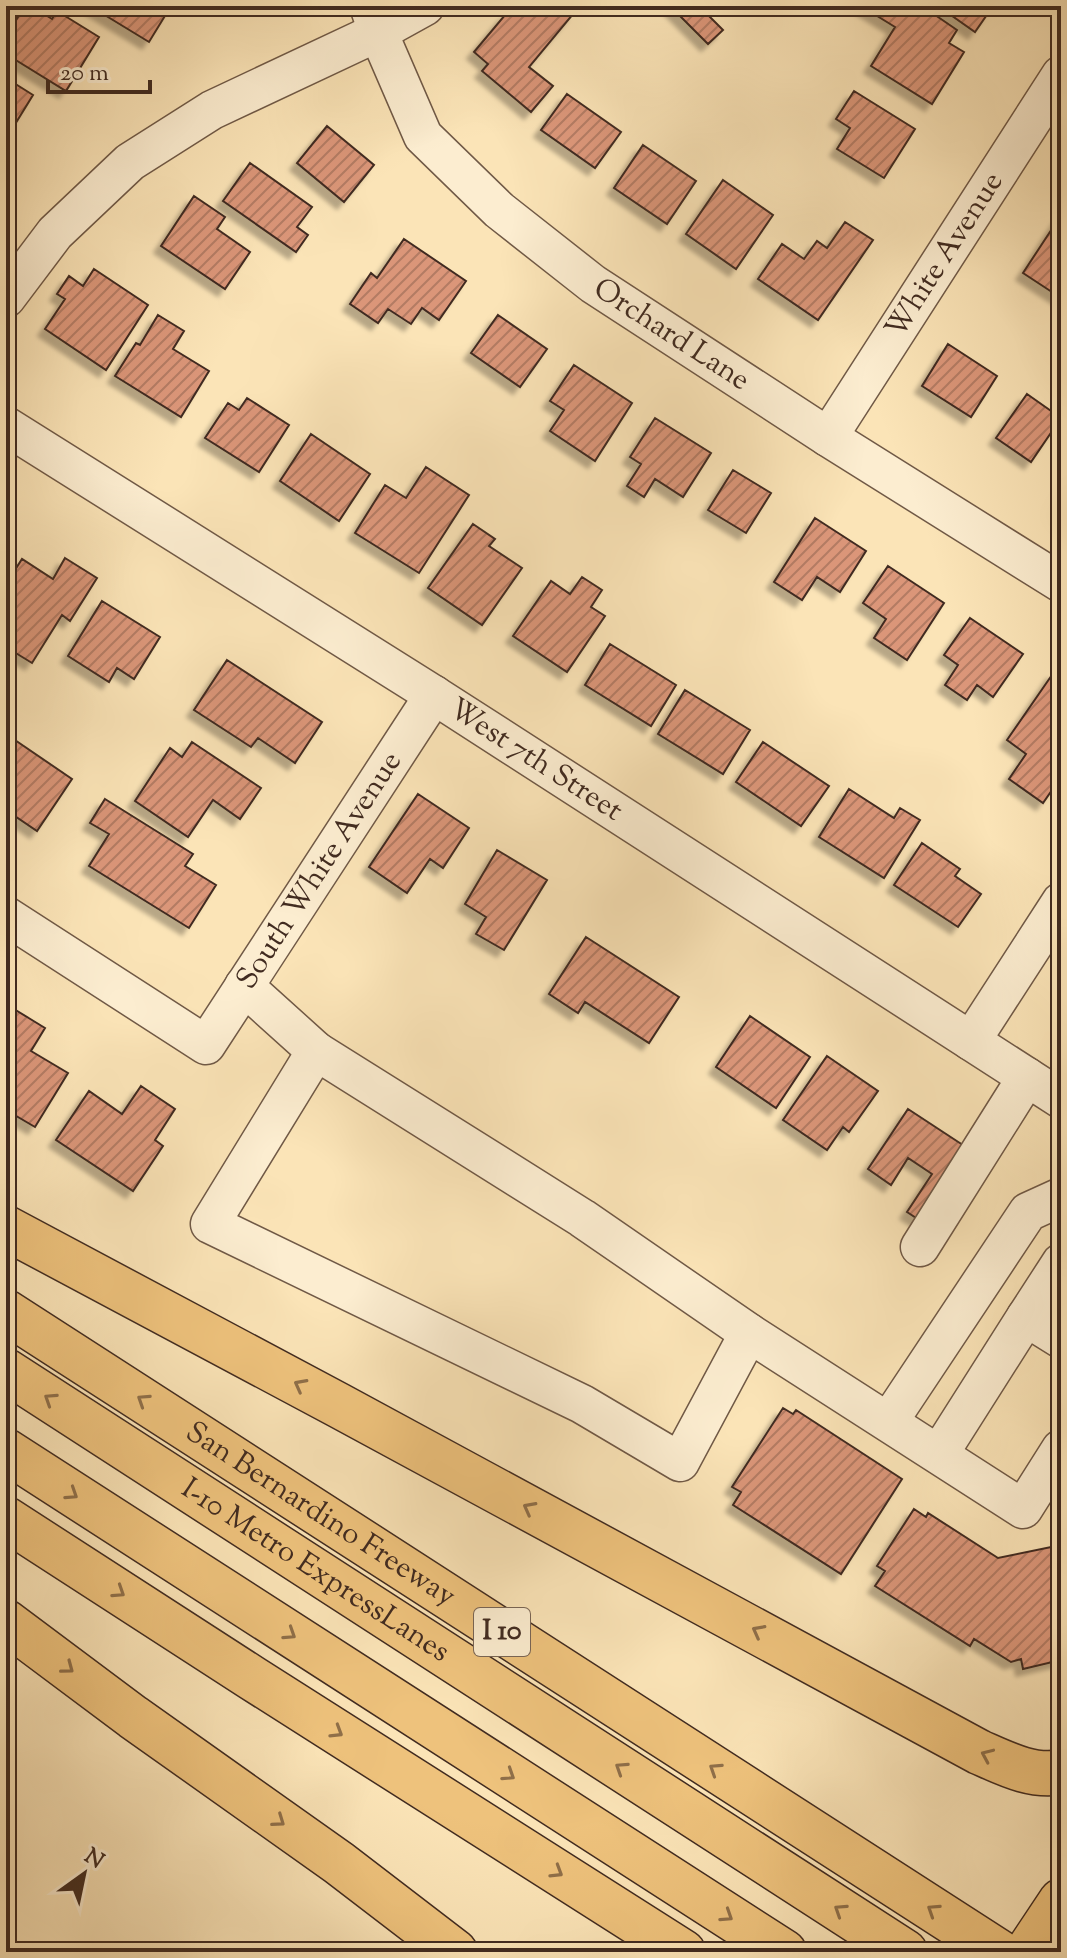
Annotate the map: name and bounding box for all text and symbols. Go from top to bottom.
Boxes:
scale bar [48,44,150,94]
text: 20 m [60,57,109,91]
street label: White Avenue [875,164,1014,347]
street label: Orchard Lane [584,268,758,402]
street label: West 7th Street [440,688,631,832]
street label: South White Avenue [226,743,413,998]
one-way arrow [294,1379,309,1394]
one-way arrow [44,1394,59,1409]
one-way arrow [138,1395,152,1410]
street label: San Bernardino Freeway [177,1412,464,1618]
street label: I-10 Metro ExpressLanes [172,1468,458,1674]
one-way arrow [63,1484,77,1499]
one-way arrow [523,1502,538,1518]
one-way arrow [110,1583,124,1598]
road number: I 10 [474,1608,530,1656]
one-way arrow [281,1625,296,1640]
one-way arrow [752,1626,766,1641]
one-way arrow [60,1659,74,1673]
one-way arrow [329,1723,343,1738]
one-way arrow [980,1749,995,1765]
one-way arrow [616,1763,630,1778]
one-way arrow [709,1763,724,1778]
one-way arrow [500,1765,515,1780]
one-way arrow [270,1811,285,1826]
north arrow [44,1834,124,1914]
text: N [77,1842,110,1878]
one-way arrow [548,1862,563,1877]
one-way arrow [834,1904,848,1919]
one-way arrow [928,1904,942,1919]
one-way arrow [719,1906,733,1921]

